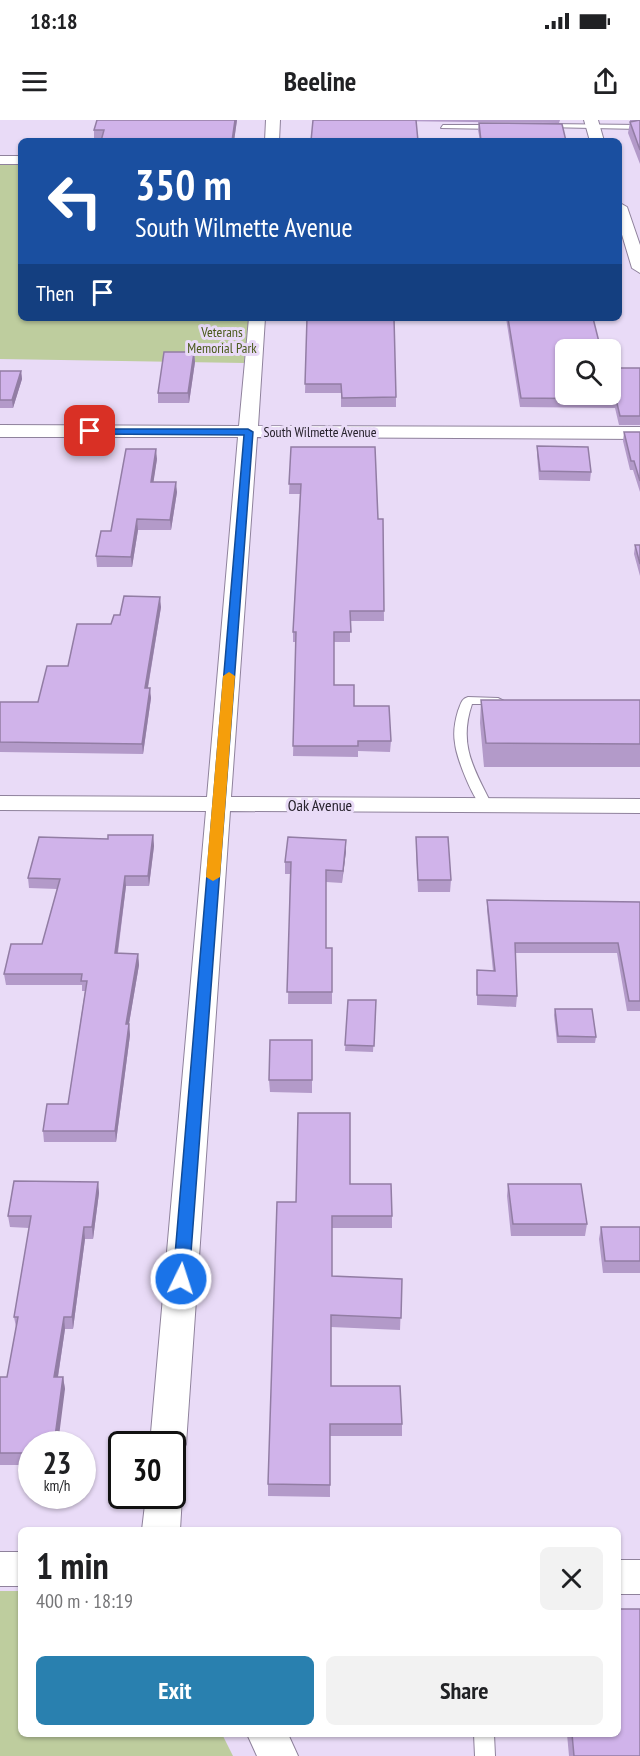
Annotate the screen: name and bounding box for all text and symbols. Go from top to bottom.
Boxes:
text: 18:18 [30,7,78,35]
text: Beeline [284,64,356,98]
icon: menu [18,65,51,98]
icon: share [589,65,622,98]
text: 350 m [135,157,232,212]
icon: left [36,162,114,240]
text: South Wilmette Avenue [135,210,353,244]
icon: arrive [86,276,119,309]
text: Then [36,279,74,307]
park label: Veterans Memorial Park [187,323,257,357]
map controls [555,339,621,405]
button: search [555,339,621,405]
pin [64,405,115,456]
icon: arrive [73,414,106,447]
street label: South Wilmette Avenue [264,423,377,441]
street label: Oak Avenue [288,795,352,815]
position arrow [149,1247,213,1311]
speed limit sign: 30 [108,1431,186,1509]
text: 23 [43,1443,71,1482]
text: km/h [44,1476,70,1495]
text: 1 min [36,1542,109,1589]
button: close [540,1547,603,1610]
text: 400 m · 18:19 [36,1588,133,1614]
button: Exit [36,1656,314,1725]
button: Share [326,1656,603,1725]

